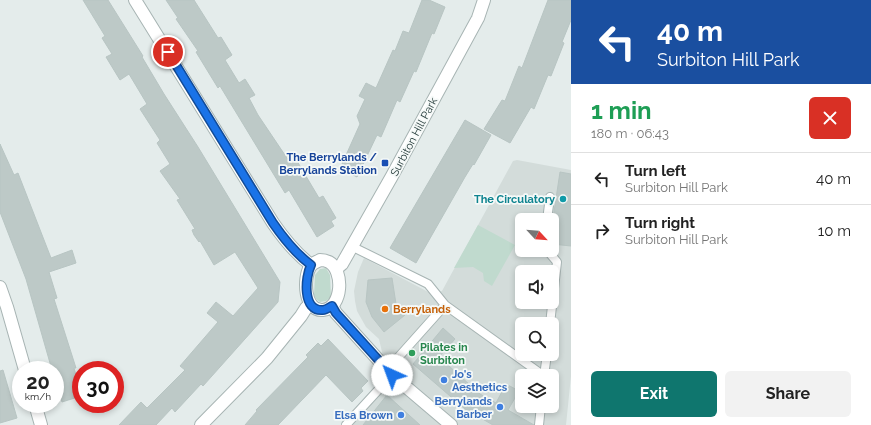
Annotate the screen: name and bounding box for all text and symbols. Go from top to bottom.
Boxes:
text: 40 m [657,15,723,48]
icon: left [591,16,643,68]
pin [151,35,185,69]
icon: arrive [157,41,179,63]
text: Surbiton Hill Park [657,49,799,70]
street label: Surbiton Hill Park [388,95,440,178]
text: 1 min [591,96,652,125]
button: close [809,97,851,139]
text: 180 m · 06:43 [591,126,669,141]
place label: The Berrylands / Berrylands Station [279,151,377,177]
marker: The Berrylands / Berrylands Station [380,158,390,168]
text: Turn left [625,162,686,180]
icon: left [591,168,613,190]
text: 40 m [816,170,851,188]
text: Surbiton Hill Park [625,180,728,195]
place label: The Circulatory [474,193,555,206]
marker: The Circulatory [558,194,568,204]
north arrow [515,213,559,257]
map controls [515,213,559,413]
text: Turn right [625,214,695,232]
icon: right [591,220,613,242]
text: 10 m [818,222,851,240]
text: Surbiton Hill Park [625,232,728,247]
button: sound [515,265,559,309]
place label: Berrylands [393,303,451,316]
marker: Berrylands [380,304,390,314]
button: search [515,317,559,361]
place label: Pilates in Surbiton [420,341,468,367]
marker: Pilates in Surbiton [407,348,417,358]
position arrow [371,354,413,396]
speed limit sign: 30 [72,361,124,413]
place label: Jo's Aesthetics [452,368,508,394]
button: layers [515,369,559,413]
text: 20 [26,370,50,394]
button: Exit [591,371,717,417]
button: Share [725,371,851,417]
marker: Jo's Aesthetics [439,375,449,385]
text: km/h [25,391,51,402]
place label: Berrylands Barber [434,395,493,421]
marker: Berrylands Barber [495,402,505,412]
place label: Elsa Brown [335,409,393,422]
marker: Elsa Brown [396,410,406,420]

